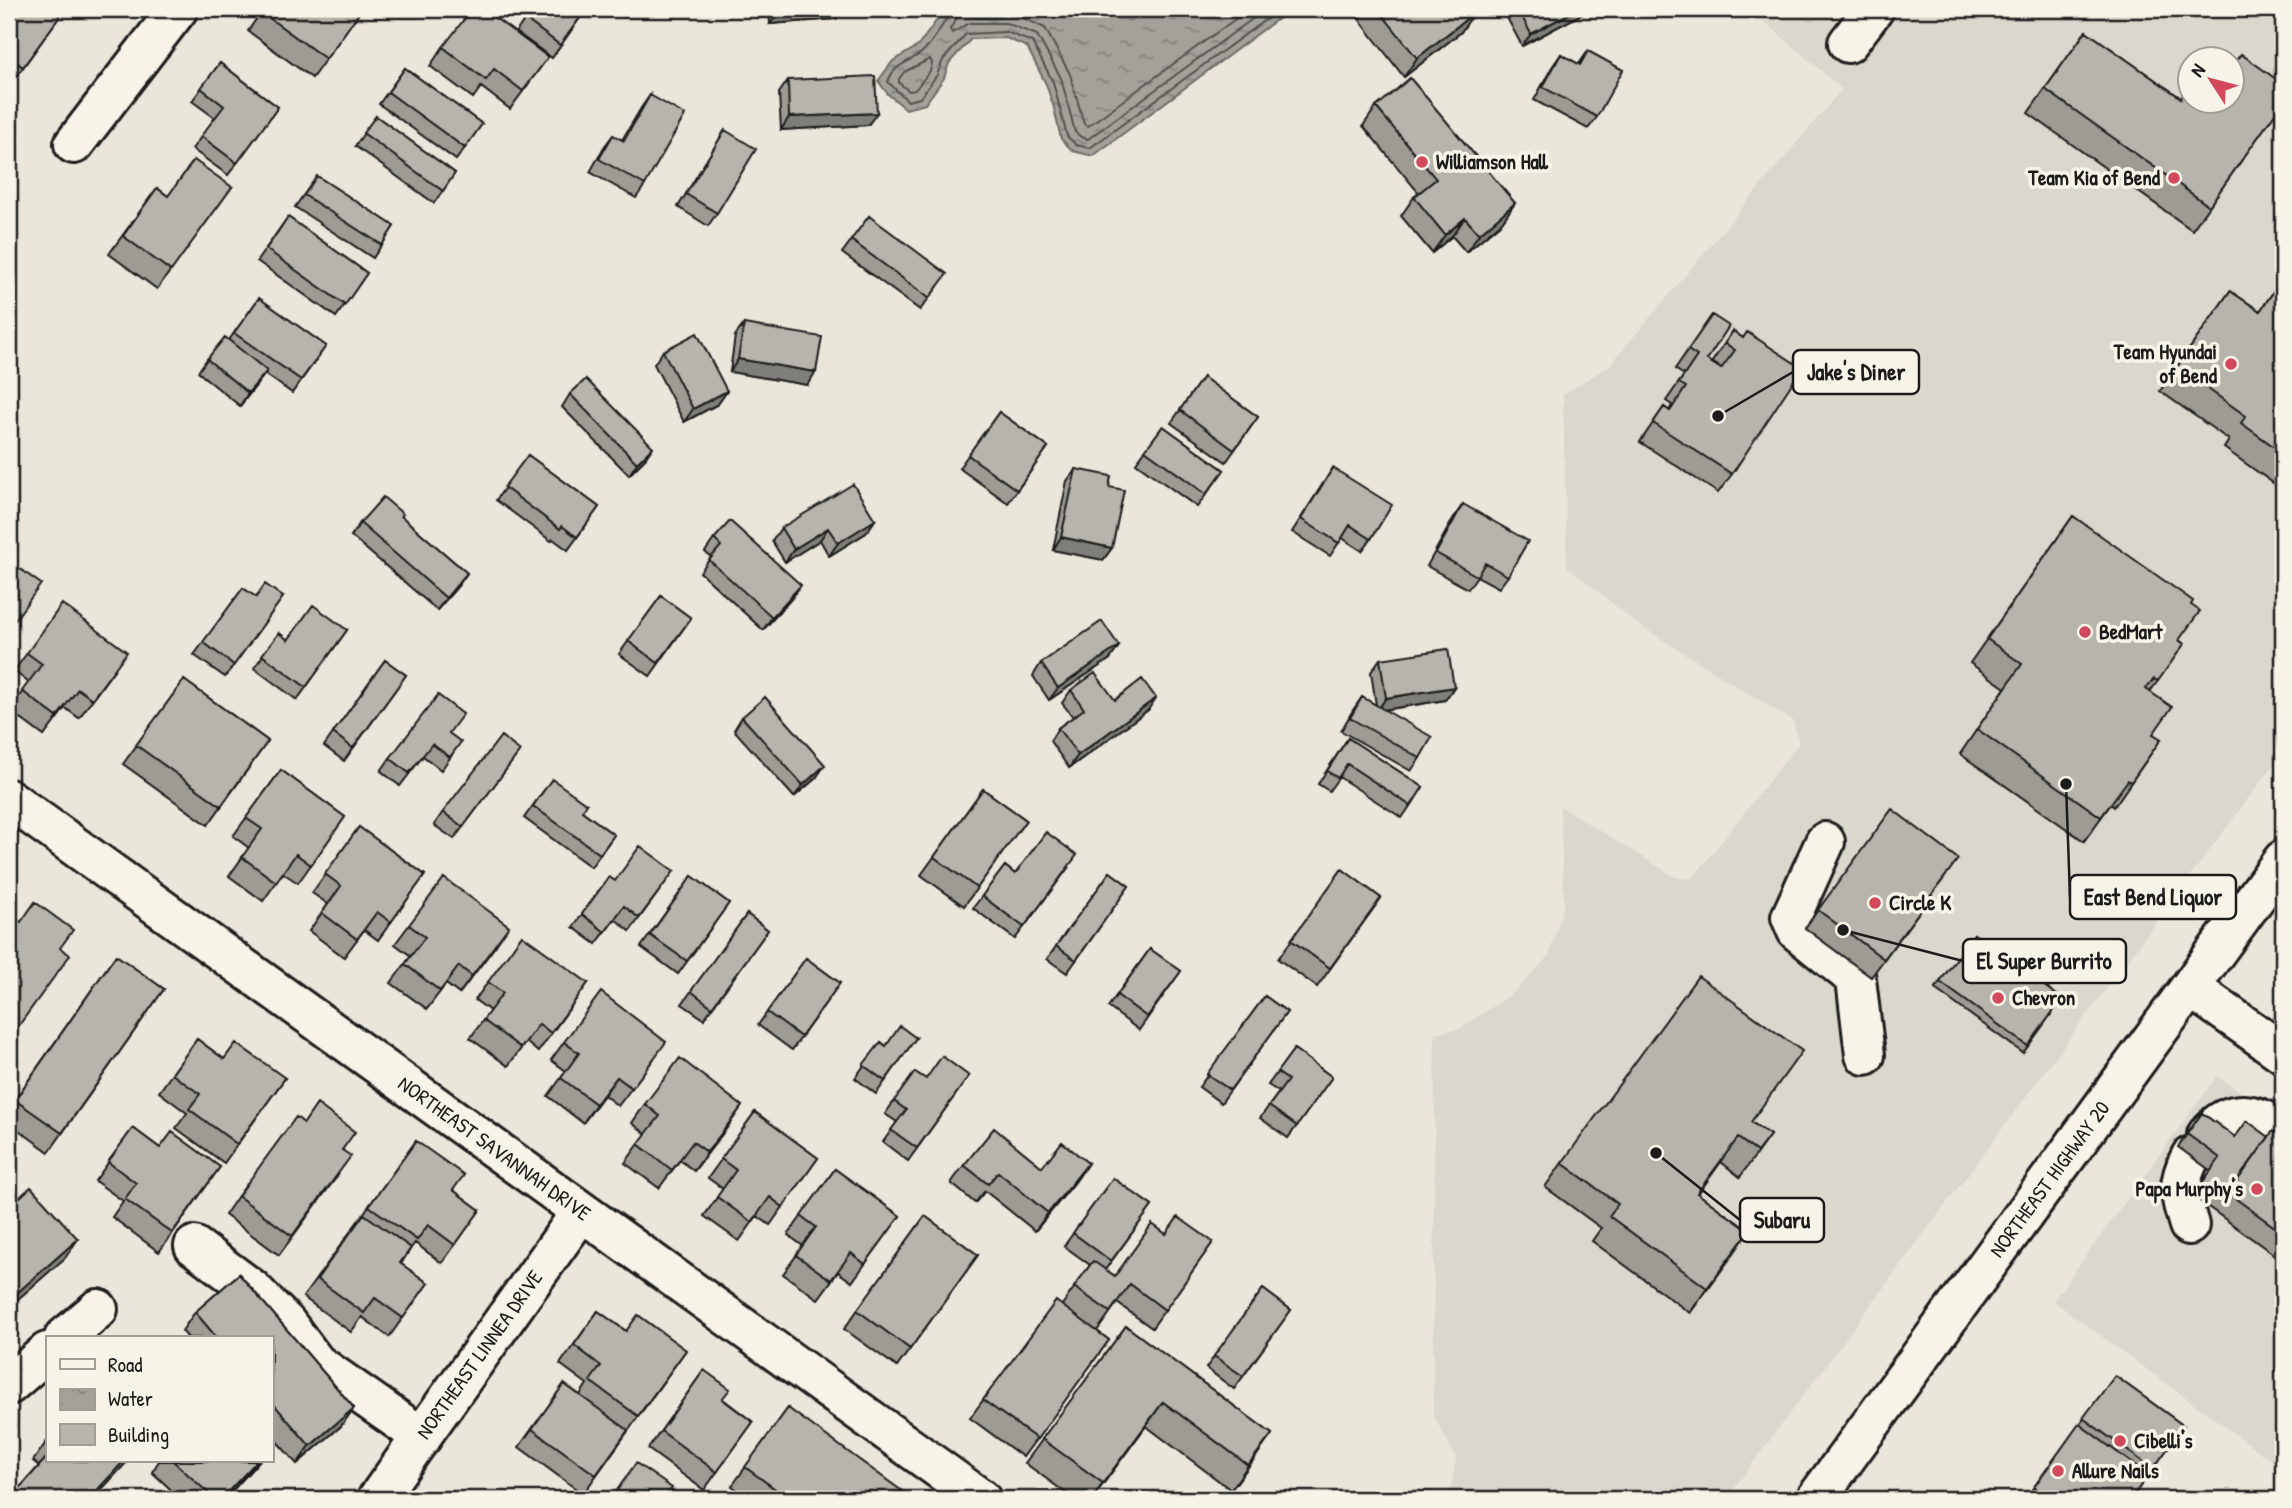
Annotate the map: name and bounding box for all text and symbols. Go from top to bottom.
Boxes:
north arrow [2176,46,2246,116]
text: N [2184,58,2211,82]
place label: Williamson Hall [1436,147,1549,176]
marker: Williamson Hall [1414,154,1430,170]
place label: Team Kia of Bend [2027,163,2161,192]
marker: Team Kia of Bend [2166,170,2182,186]
place label: Team Hyundai of Bend [2113,337,2218,390]
callout: Jake's Diner [1793,350,1919,394]
text: Jake's Diner [1807,356,1905,387]
marker: Team Hyundai of Bend [2223,356,2239,372]
place label: BedMart [2099,617,2163,646]
marker: BedMart [2077,624,2093,640]
callout: East Bend Liquor [2070,875,2236,919]
text: East Bend Liquor [2084,881,2222,913]
place label: Circle K [1889,888,1951,917]
marker: Circle K [1867,895,1883,911]
callout: El Super Burrito [1963,939,2126,983]
text: El Super Burrito [1976,945,2112,977]
place label: Chevron [2012,983,2075,1012]
marker: Chevron [1990,990,2006,1006]
street label: NORTHEAST SAVANNAH DRIVE [392,1069,597,1227]
street label: NORTHEAST HIGHWAY 20 [1982,1095,2116,1263]
place label: Papa Murphy's [2135,1174,2243,1204]
marker: Papa Murphy's [2249,1181,2265,1197]
callout: Subaru [1740,1198,1824,1242]
text: Subaru [1754,1204,1811,1235]
street label: NORTHEAST LINNEA DRIVE [409,1264,549,1445]
legend [46,1336,273,1462]
text: Road [108,1350,142,1379]
text: Water [108,1384,153,1413]
text: Building [108,1420,169,1449]
place label: Cibelli's [2134,1426,2193,1455]
marker: Cibelli's [2112,1433,2128,1449]
place label: Allure Nails [2072,1456,2159,1485]
marker: Allure Nails [2050,1463,2066,1479]

